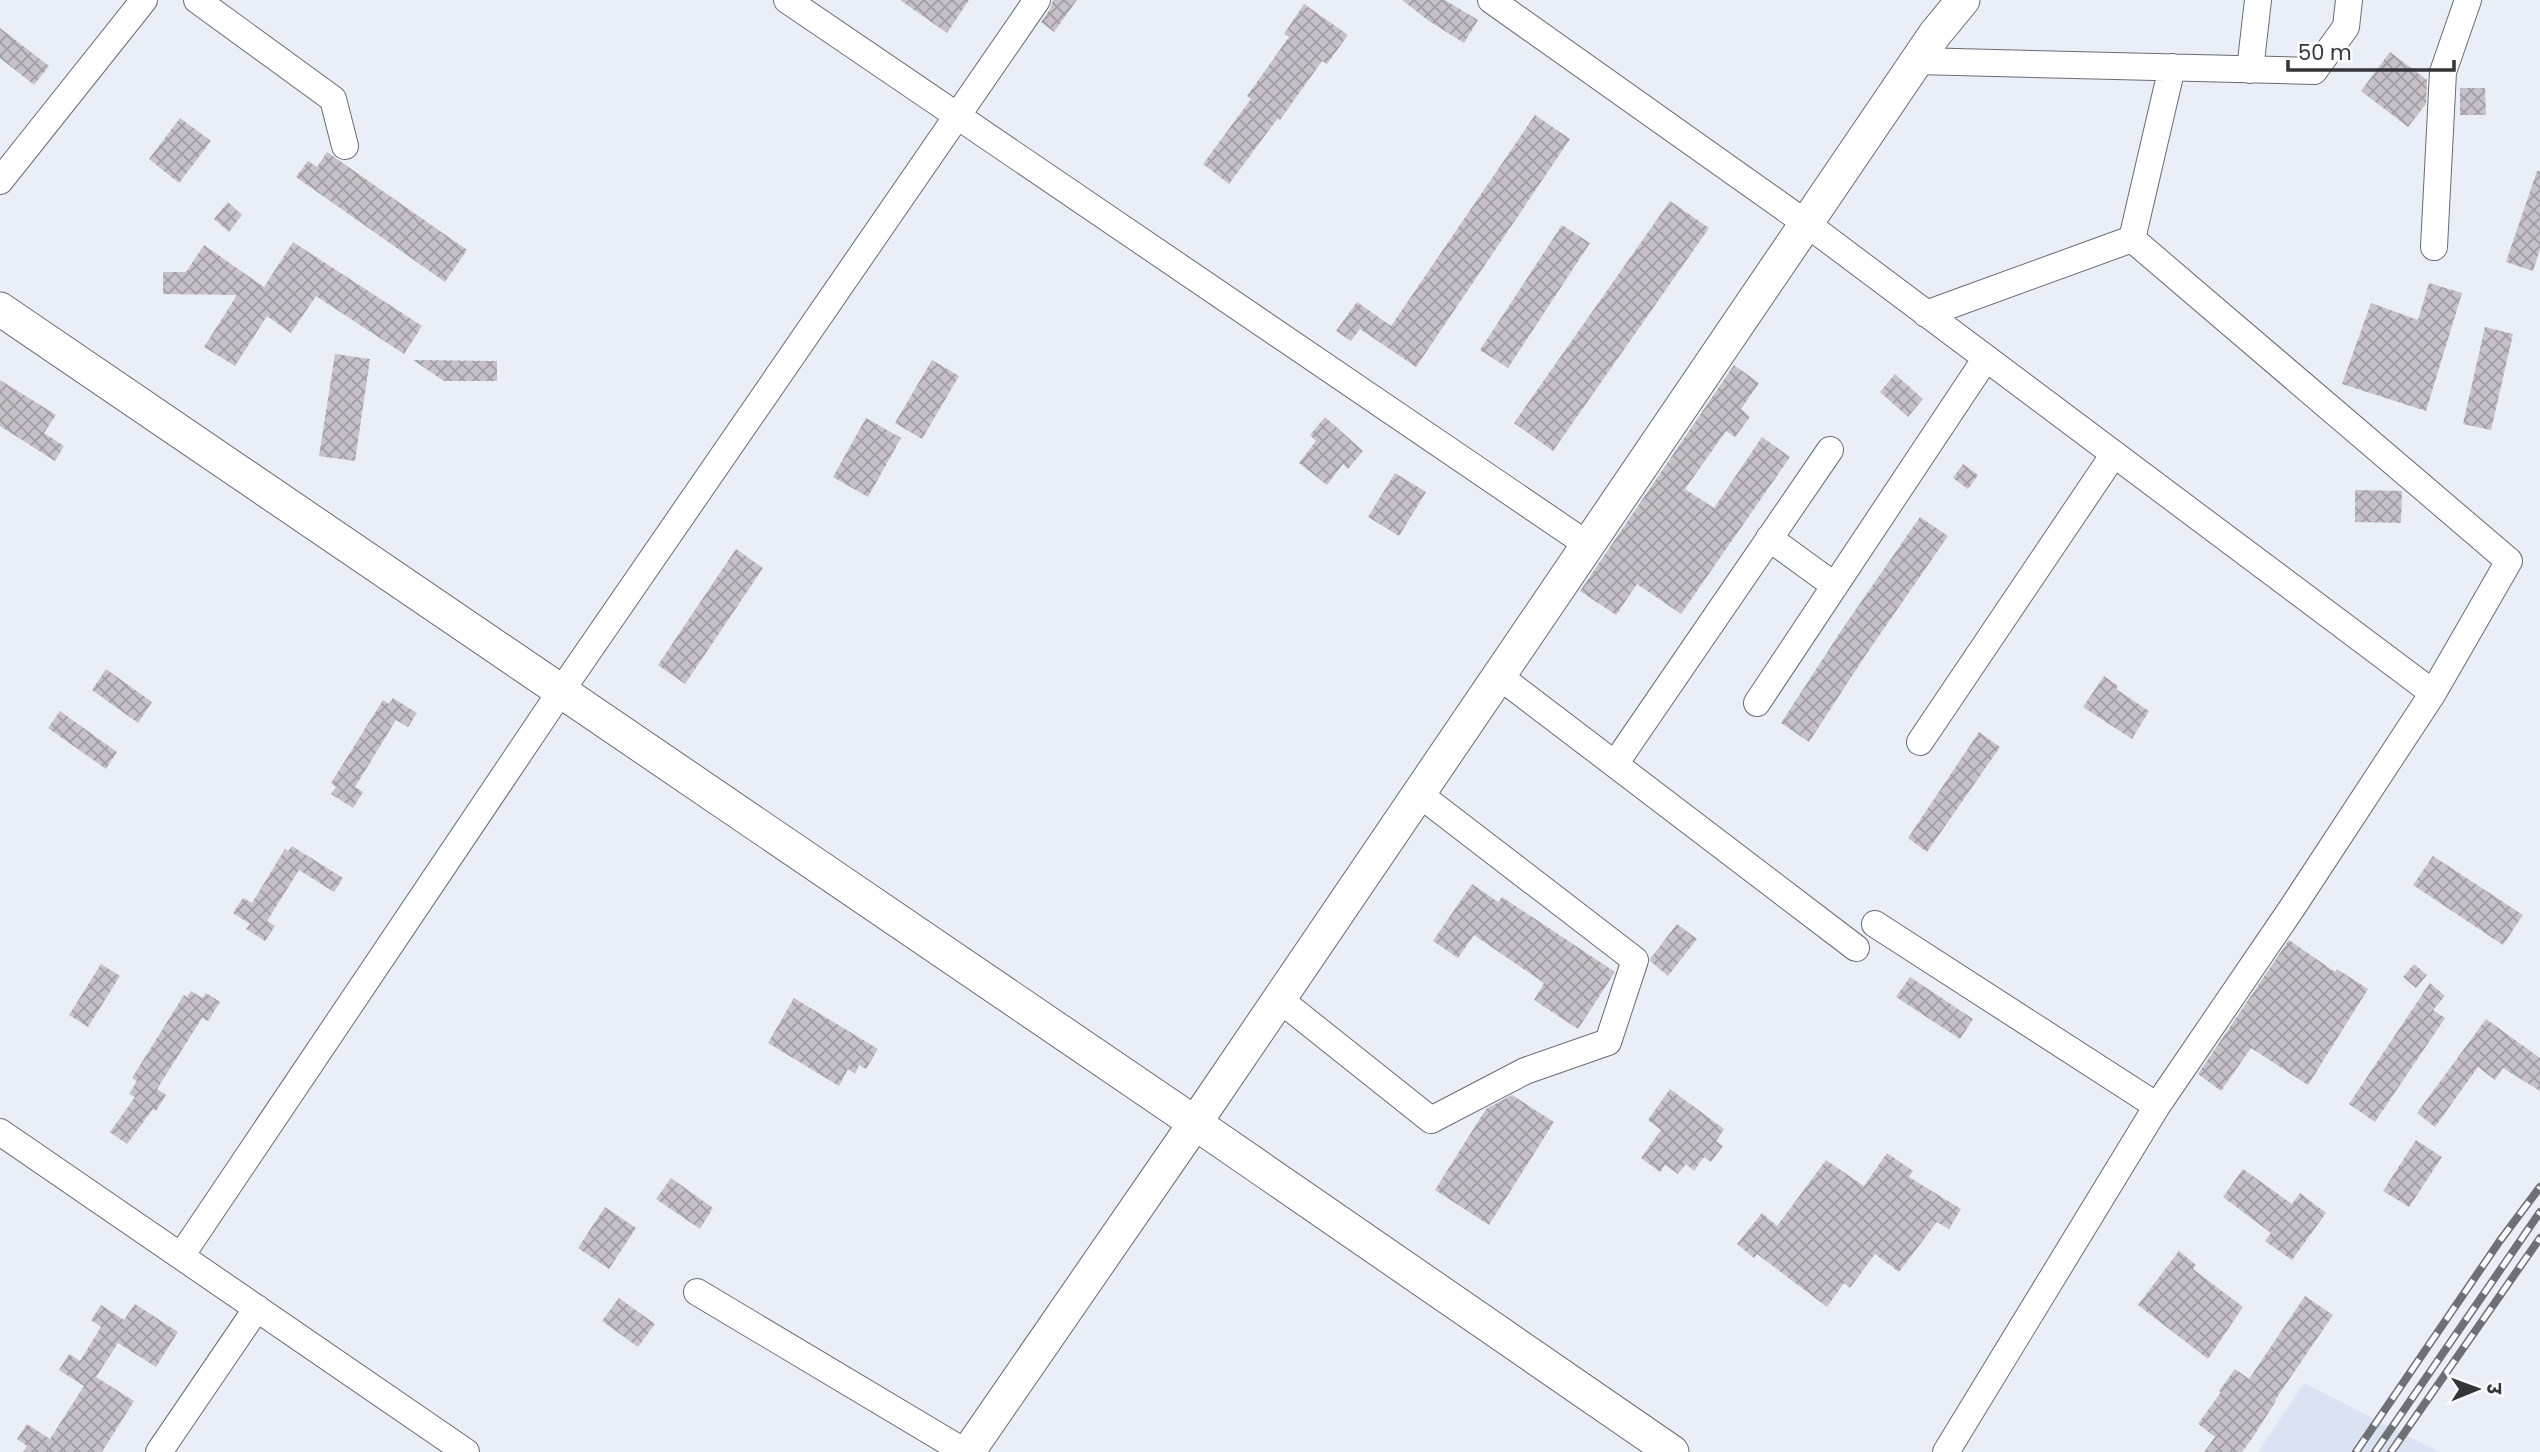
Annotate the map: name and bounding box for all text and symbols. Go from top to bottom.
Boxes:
scale bar [2288,28,2454,72]
text: 50 m [2298,38,2352,67]
north arrow [2442,1354,2512,1424]
text: उ [2480,1382,2507,1396]

